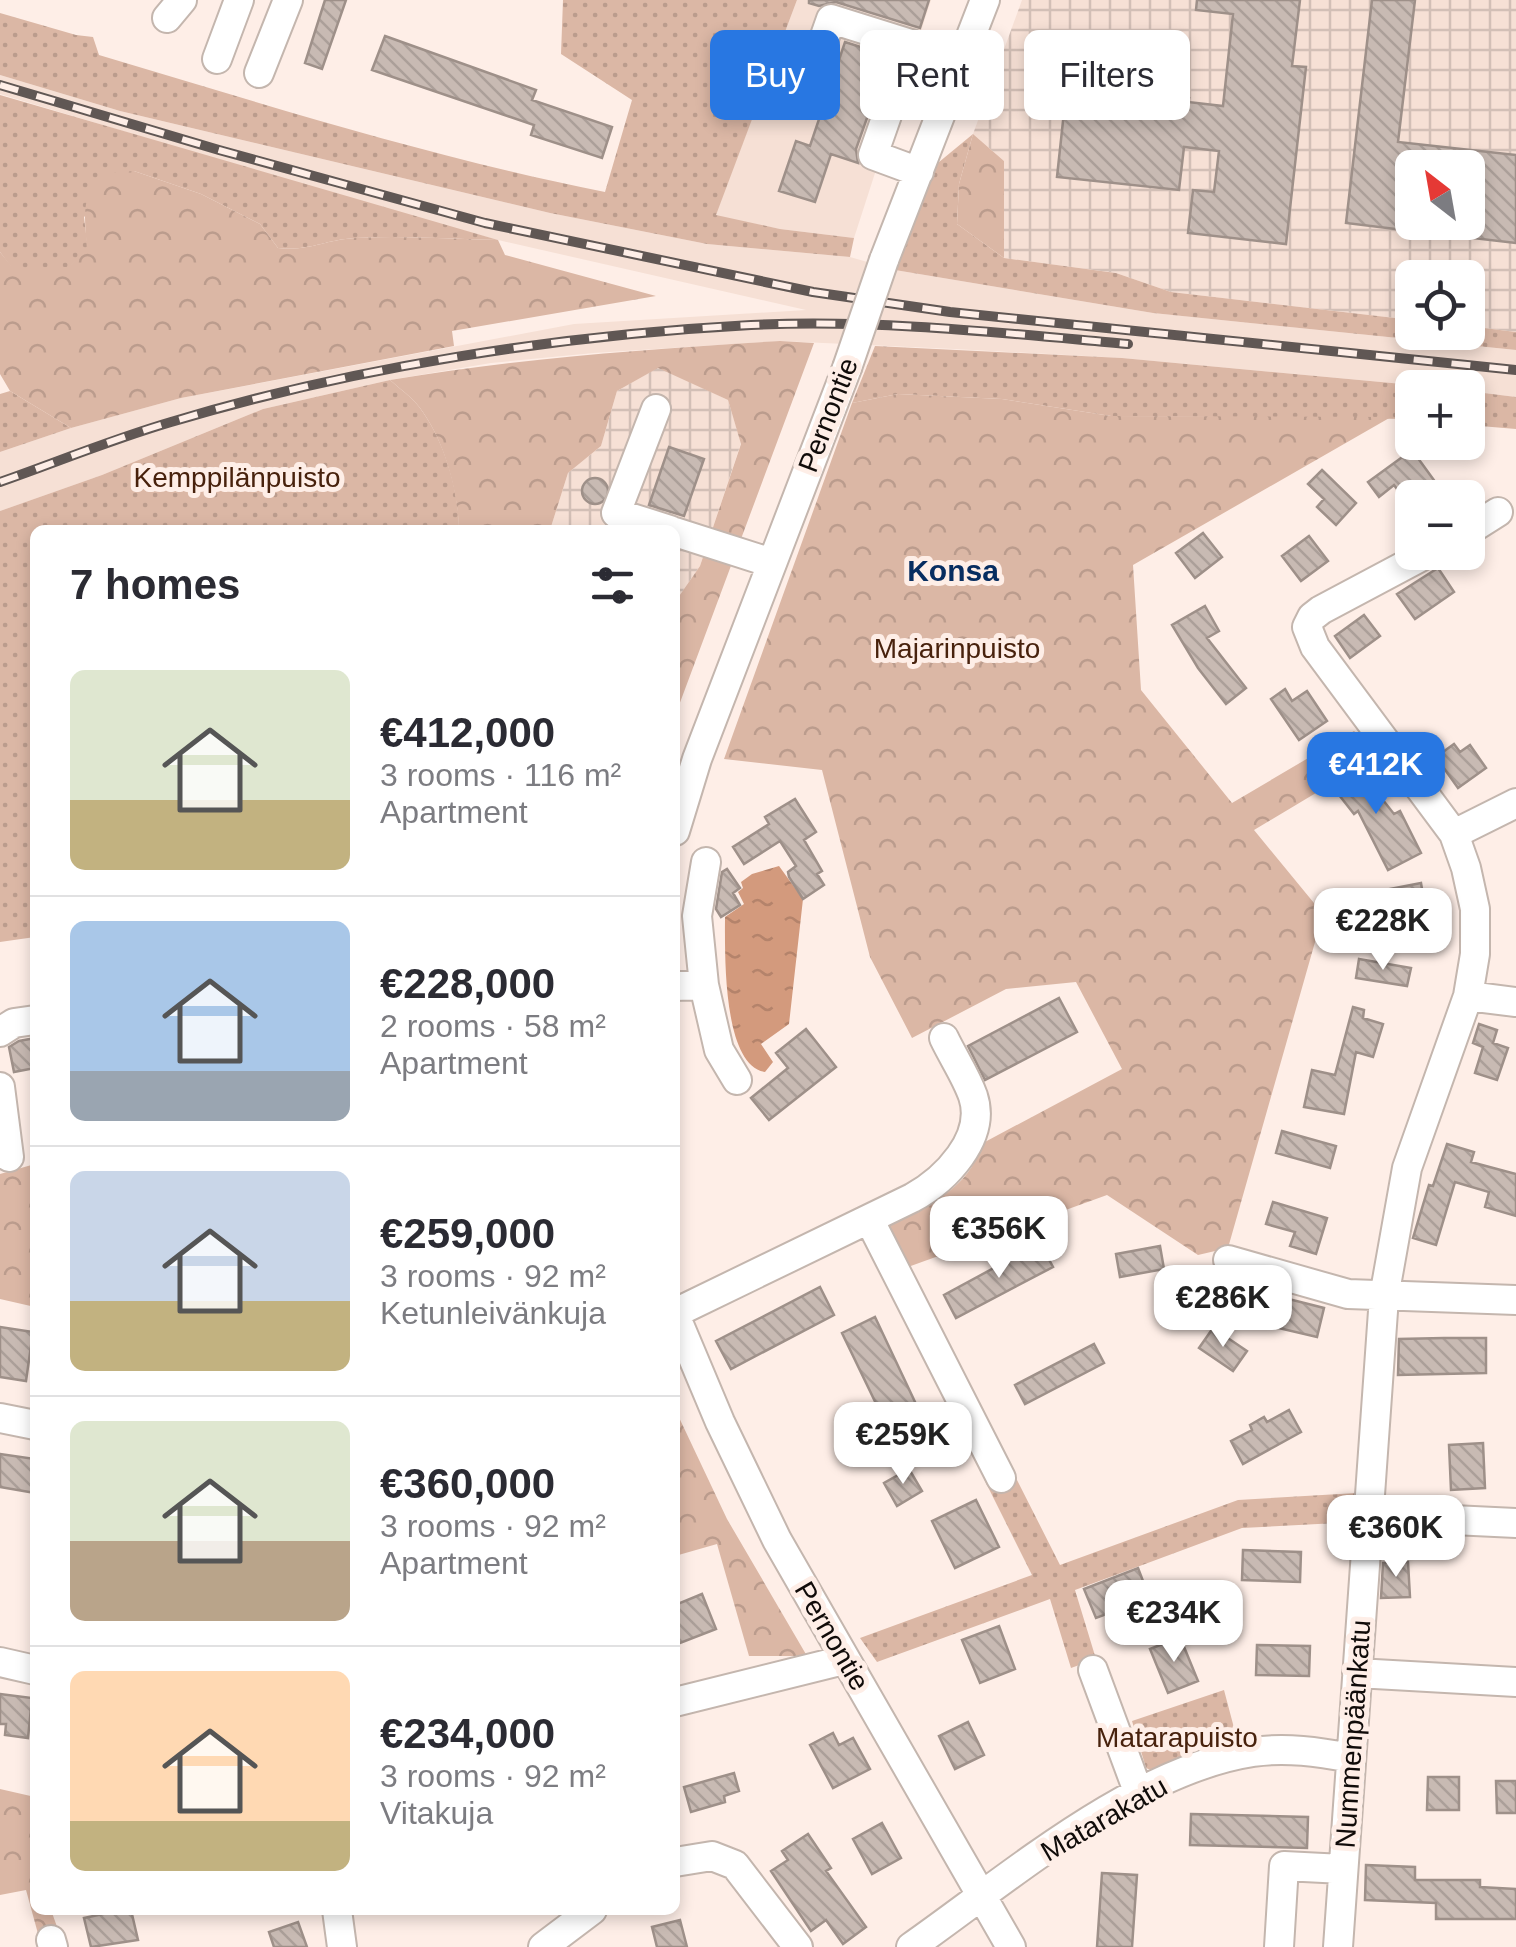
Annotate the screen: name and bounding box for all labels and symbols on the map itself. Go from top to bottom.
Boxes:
north arrow [1395,150,1485,240]
street label: Pernontie [792,353,864,477]
park label: Kemppilänpuisto [133,462,341,493]
district label: Konsa [907,554,999,587]
park label: Majarinpuisto [874,633,1040,664]
pin: €412K [1306,732,1446,817]
pin: €228K [1313,888,1453,973]
pin: €356K [929,1196,1069,1281]
pin: €286K [1153,1265,1293,1350]
pin: €259K [833,1402,973,1487]
pin: €360K [1326,1495,1466,1580]
street label: Pernontie [789,1576,875,1696]
pin: €234K [1104,1580,1244,1665]
street label: Nummenpäänkatu [1330,1619,1376,1849]
park label: Matarapuisto [1096,1722,1258,1753]
street label: Matarakatu [1036,1771,1172,1867]

